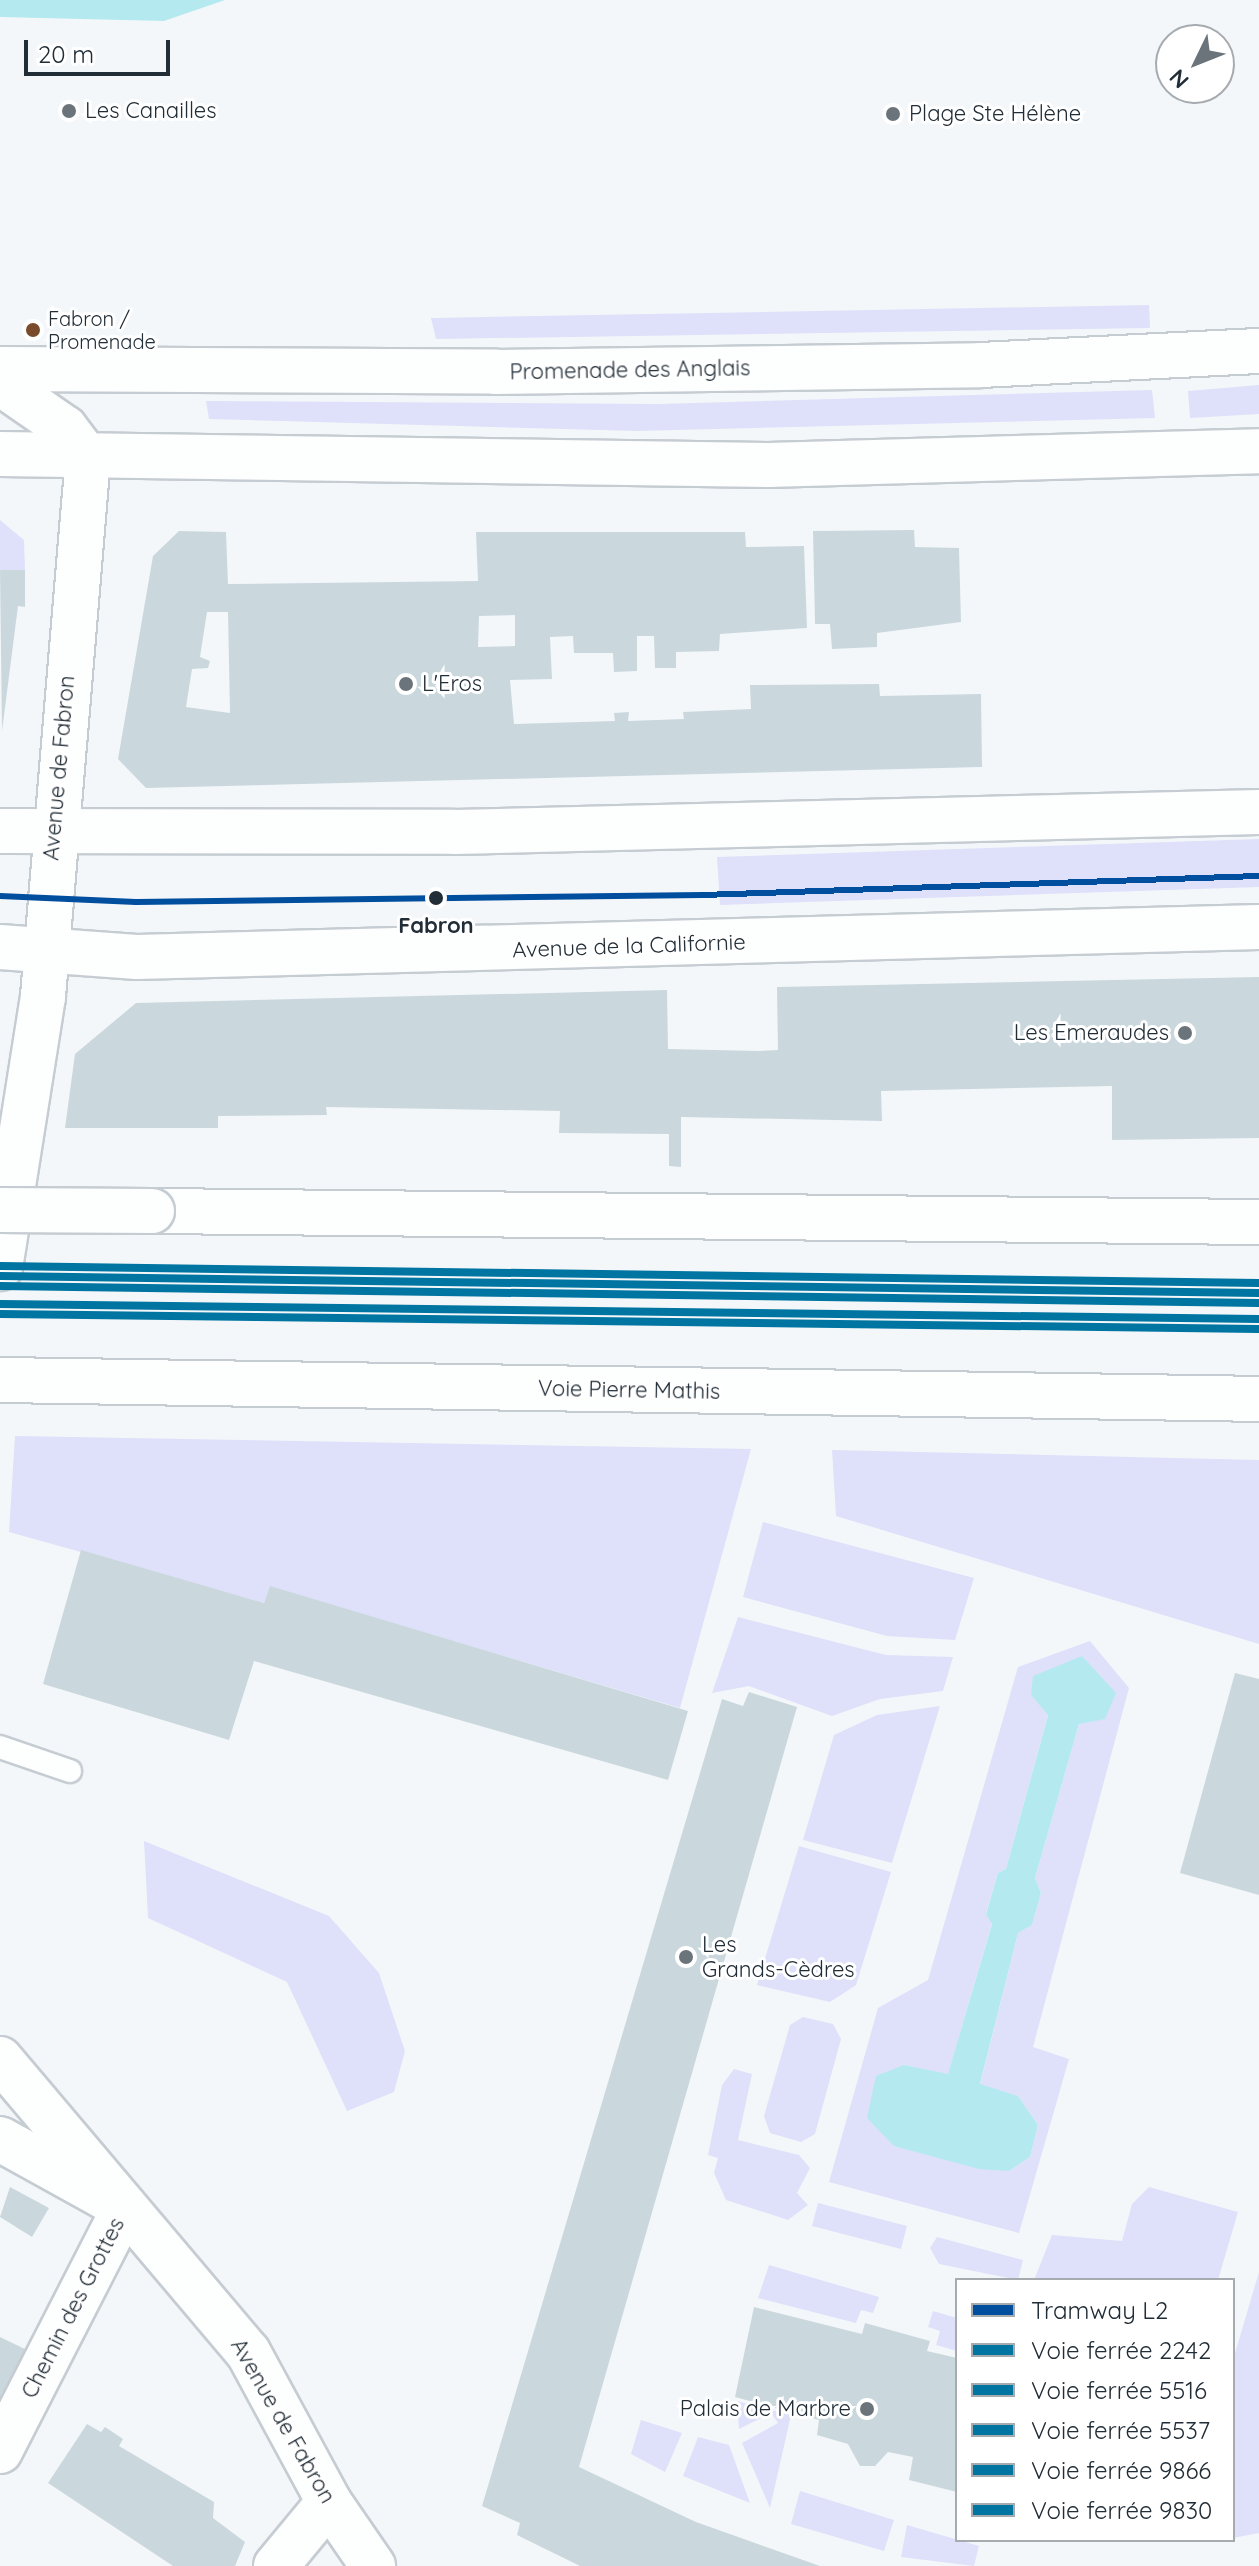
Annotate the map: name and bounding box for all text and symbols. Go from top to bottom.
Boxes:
scale bar [28,24,174,74]
north arrow [1155,24,1235,104]
text: 20 m [38,39,94,69]
text: N [1163,64,1195,94]
place label: Les Canailles [85,98,217,124]
place label: Plage Ste Hélène [909,101,1081,127]
marker: Les Canailles [60,102,78,120]
marker: Plage Ste Hélène [884,105,902,123]
place label: Fabron / Promenade [48,306,156,353]
marker: Fabron / Promenade [25,322,41,338]
street label: Promenade des Anglais [509,355,751,385]
place label: L'Eros [422,671,482,697]
street label: Avenue de Fabron [38,674,80,862]
marker: L'Eros [397,675,415,693]
marker: Fabron [425,887,447,909]
place label: Fabron [398,913,474,939]
street label: Avenue de la Californie [512,929,746,963]
place label: Les Emeraudes [1014,1020,1169,1046]
marker: Les Emeraudes [1176,1024,1194,1042]
street label: Voie Pierre Mathis [538,1375,720,1405]
place label: Les Grands-Cèdres [702,1931,855,1982]
marker: Les Grands-Cèdres [677,1948,695,1966]
street label: Chemin des Grottes [16,2213,130,2403]
legend [955,2278,1235,2542]
text: Tramway L2 [1031,2295,1168,2325]
street label: Avenue de Fabron [225,2334,341,2508]
text: Voie ferrée 2242 [1031,2335,1211,2365]
text: Voie ferrée 5516 [1031,2375,1207,2405]
place label: Palais de Marbre [680,2396,851,2422]
marker: Palais de Marbre [858,2400,876,2418]
text: Voie ferrée 5537 [1031,2415,1210,2445]
text: Voie ferrée 9866 [1031,2455,1211,2485]
text: Voie ferrée 9830 [1031,2495,1212,2525]

